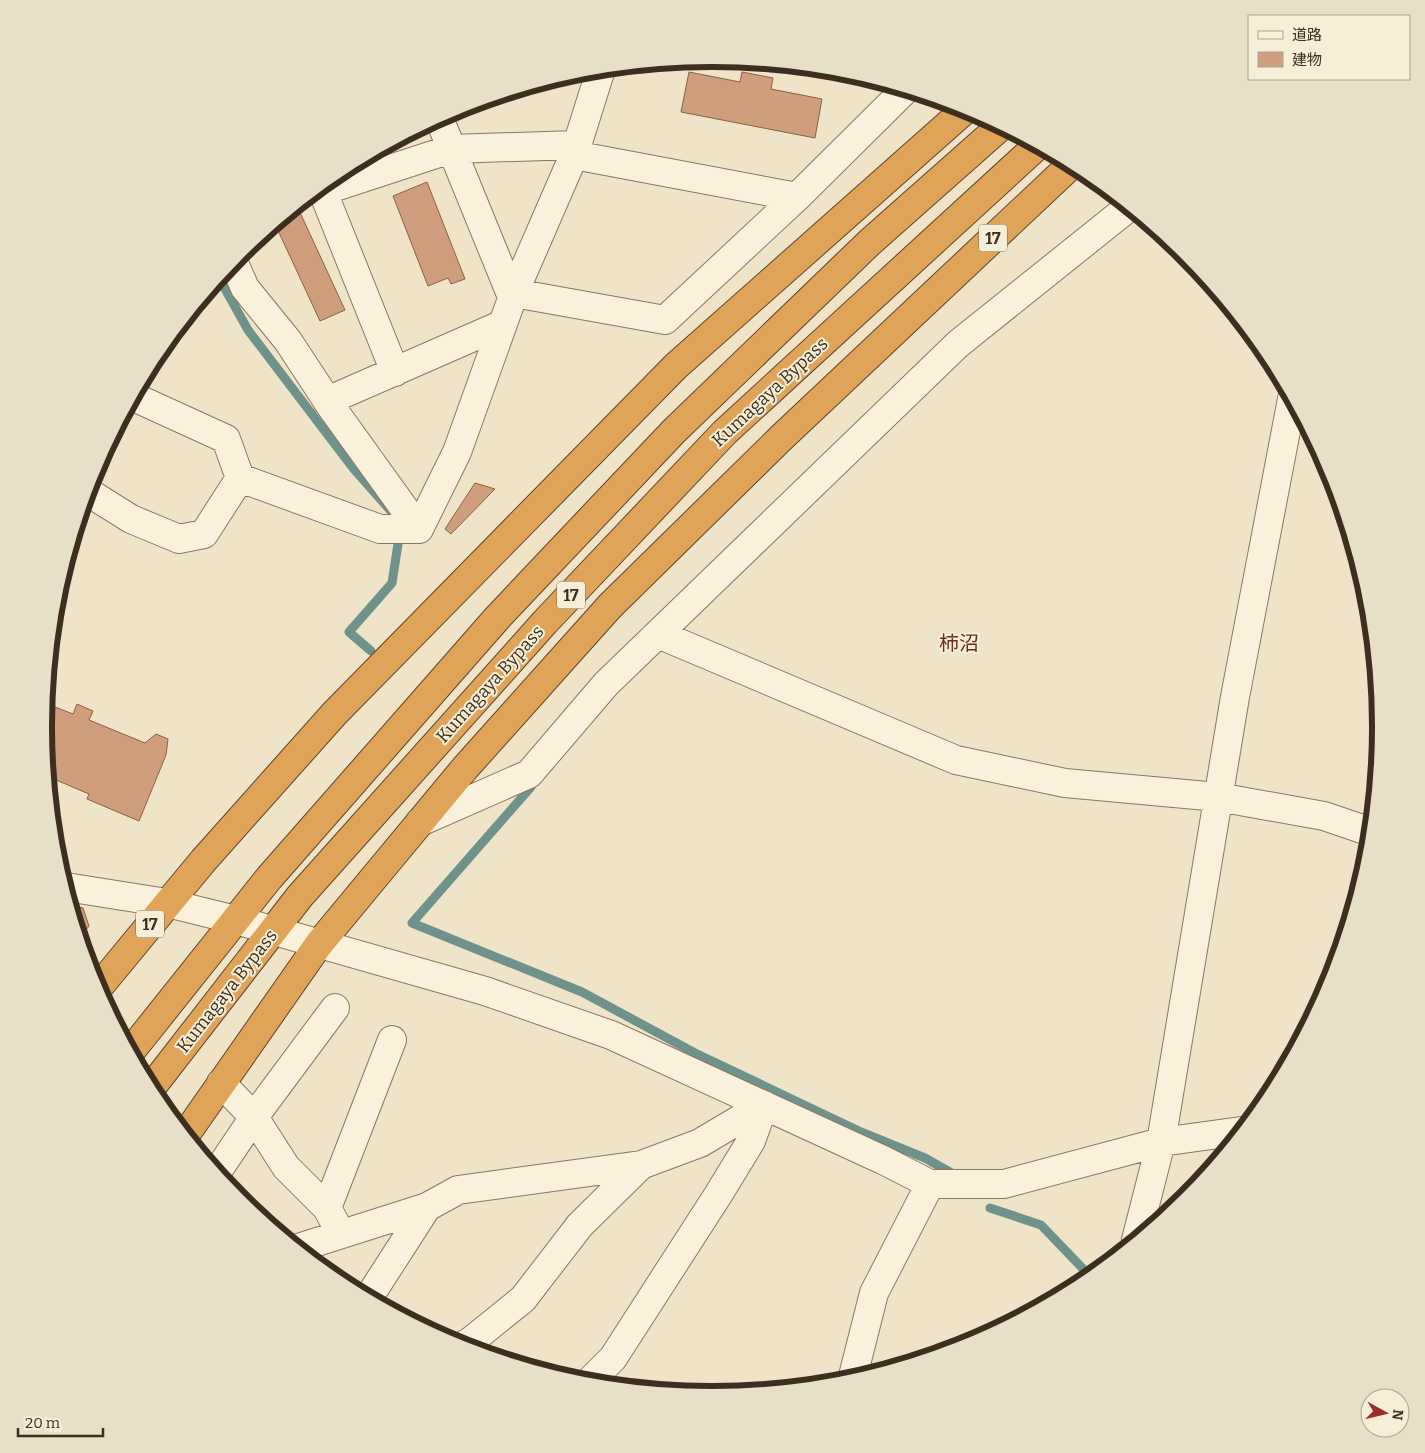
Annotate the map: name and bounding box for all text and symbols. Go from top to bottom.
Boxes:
legend [1248,15,1410,80]
text: 道路 [1292,26,1322,44]
text: 建物 [1292,51,1322,69]
road number: 17 [979,224,1007,252]
street label: Kumagaya Bypass [707,333,833,451]
road number: 17 [557,582,585,608]
street label: Kumagaya Bypass [431,621,549,747]
district label: 柿沼 [939,631,979,655]
road number: 17 [136,911,164,938]
street label: Kumagaya Bypass [172,925,282,1057]
north arrow [1360,1388,1410,1438]
scale bar [18,1406,102,1438]
text: N [1388,1408,1407,1421]
text: 20 m [25,1414,61,1432]

